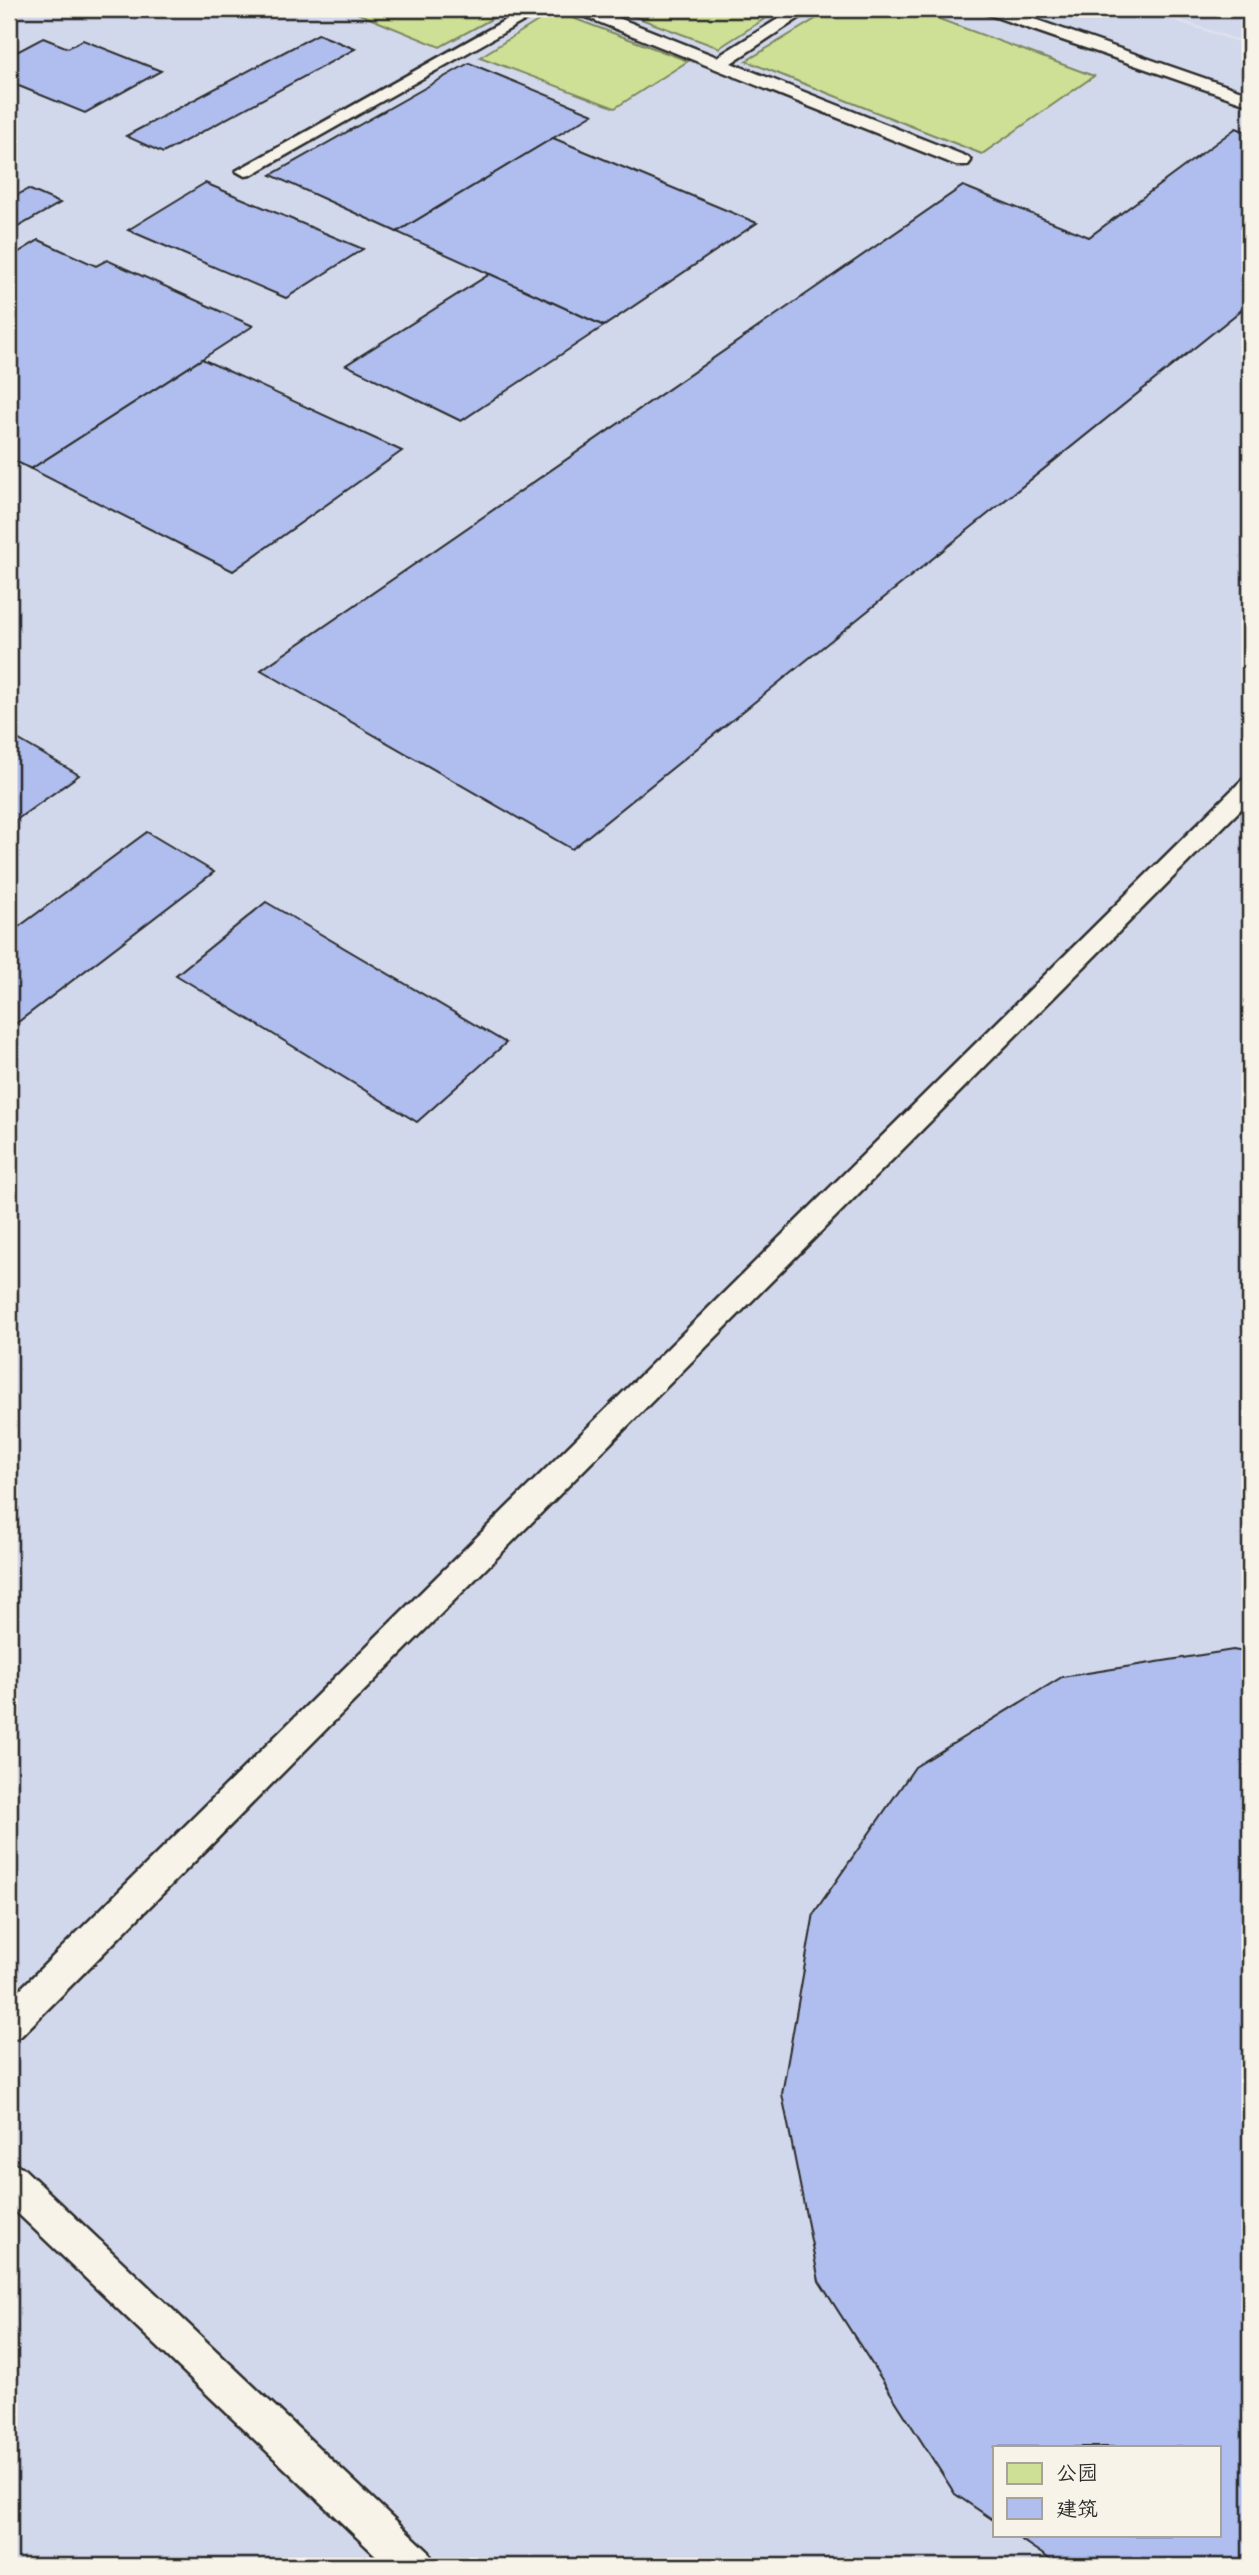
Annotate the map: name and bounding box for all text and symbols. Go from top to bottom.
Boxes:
legend [993,2446,1220,2536]
text: 公园 [1056,2461,1098,2486]
text: 建筑 [1056,2497,1098,2522]

